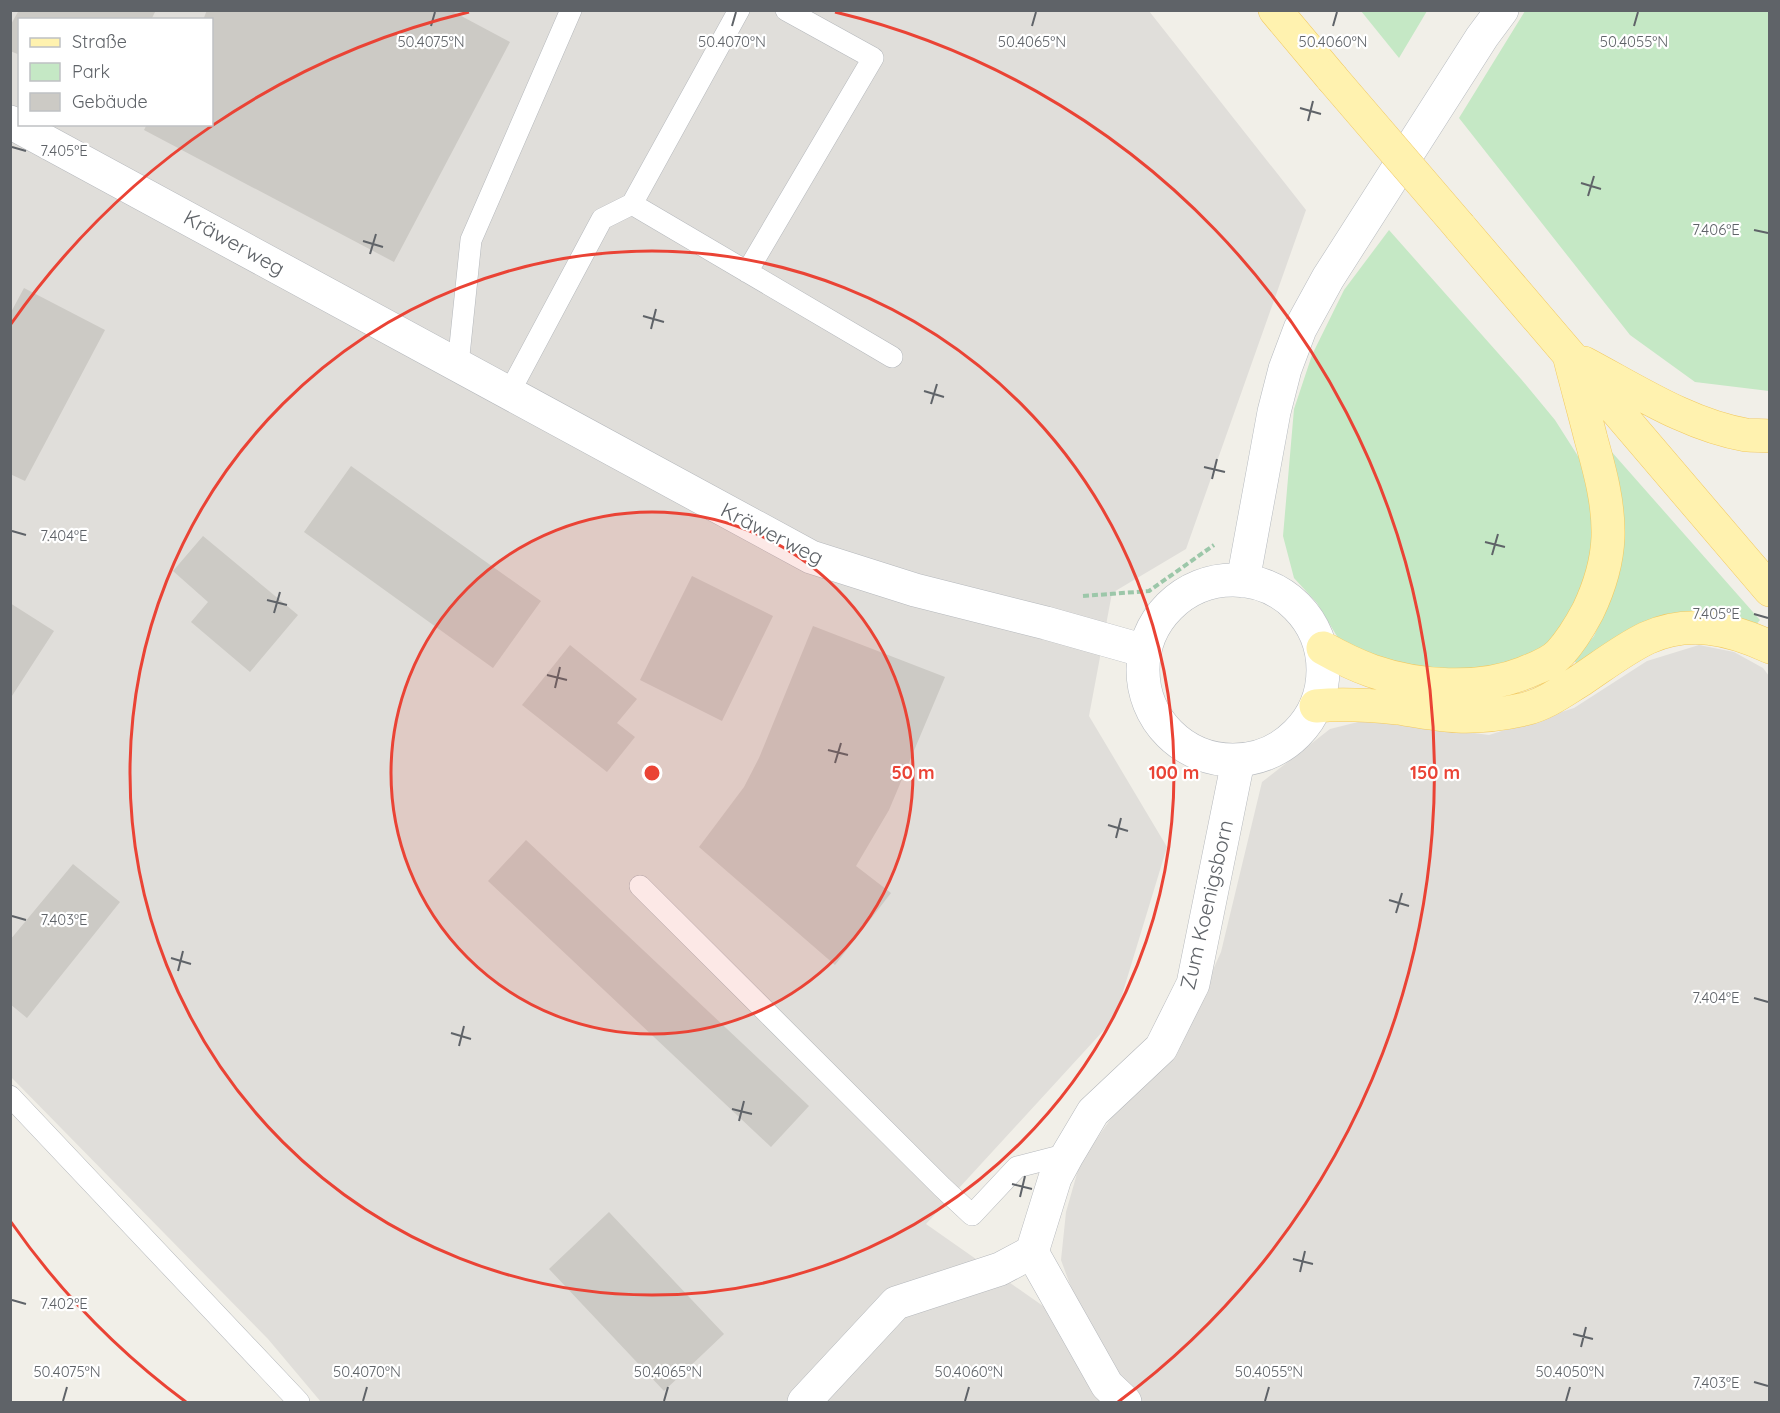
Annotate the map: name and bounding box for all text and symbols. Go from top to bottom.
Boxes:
legend [18,18,213,126]
text: Straße [72,30,127,53]
text: 50.4075°N [397,32,465,51]
text: 50.4070°N [698,32,766,51]
text: 50.4065°N [998,32,1066,51]
text: 50.4060°N [1298,32,1368,51]
text: 50.4055°N [1600,32,1668,51]
text: Park [72,60,110,83]
text: Gebäude [72,90,148,113]
text: 7.405°E [40,141,88,160]
street label: Kräwerweg [179,204,290,281]
text: 7.406°E [1692,220,1740,239]
street label: Kräwerweg [717,496,828,570]
text: 7.404°E [40,526,88,545]
text: 7.405°E [1692,604,1740,623]
text: 50 m [891,761,935,784]
text: 100 m [1149,761,1199,784]
text: 150 m [1410,761,1460,784]
centre of rings [642,763,662,783]
street label: Zum Koenigsborn [1174,817,1238,992]
text: 7.403°E [40,910,88,929]
text: 7.404°E [1692,988,1740,1007]
text: 7.402°E [40,1294,88,1313]
text: 50.4075°N [33,1362,101,1381]
text: 50.4070°N [333,1362,401,1381]
text: 50.4065°N [634,1362,702,1381]
text: 50.4060°N [934,1362,1004,1381]
text: 50.4055°N [1235,1362,1303,1381]
text: 50.4050°N [1535,1362,1605,1381]
text: 7.403°E [1692,1373,1740,1392]

